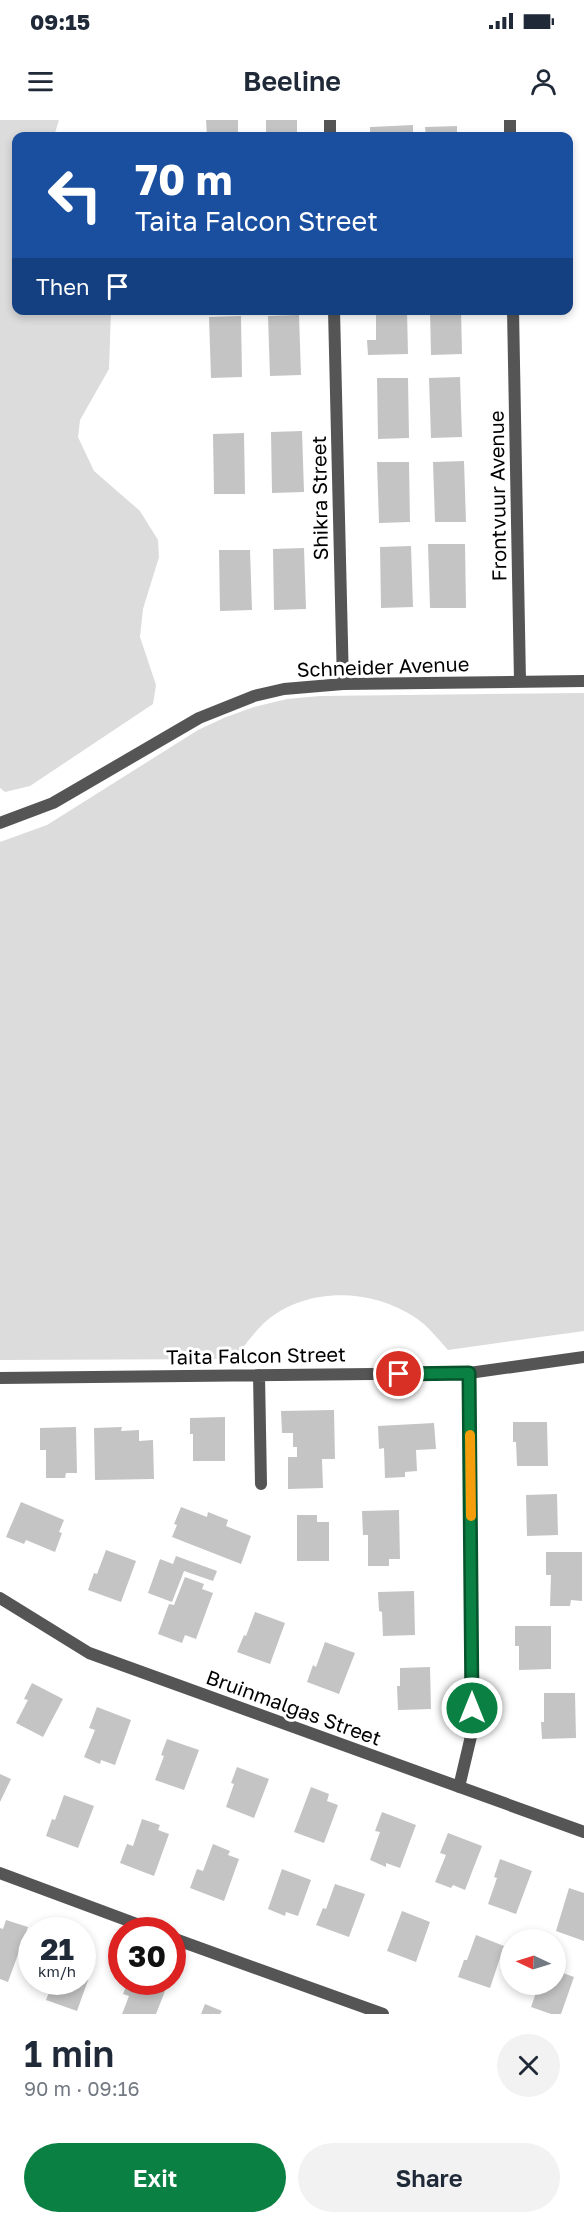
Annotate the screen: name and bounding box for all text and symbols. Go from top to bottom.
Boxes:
text: 09:15 [30,8,90,35]
icon: menu [24,65,57,98]
text: Beeline [243,65,341,97]
icon: person [527,65,560,98]
text: 70 m [135,154,232,204]
icon: left [36,156,114,234]
text: Taita Falcon Street [135,205,378,237]
icon: arrive [101,270,134,303]
text: Then [36,273,89,300]
street label: Frontvuur Avenue [484,410,510,582]
street label: Shikra Street [306,435,332,561]
street label: Schneider Avenue [296,651,470,681]
street label: Taita Falcon Street [166,1341,346,1369]
pin [373,1348,424,1399]
icon: arrive [382,1357,415,1390]
street label: Bruinmalgas Street [203,1664,385,1750]
position arrow [440,1676,504,1740]
speed limit sign: 30 [108,1917,186,1995]
north arrow [500,1929,566,1995]
map controls [500,1929,566,1995]
text: 21 [40,1931,74,1967]
text: km/h [38,1962,76,1980]
text: 1 min [24,2032,114,2075]
button: close [497,2034,560,2097]
text: 90 m · 09:16 [24,2076,140,2100]
button: Exit [24,2143,286,2212]
button: Share [298,2143,560,2212]

